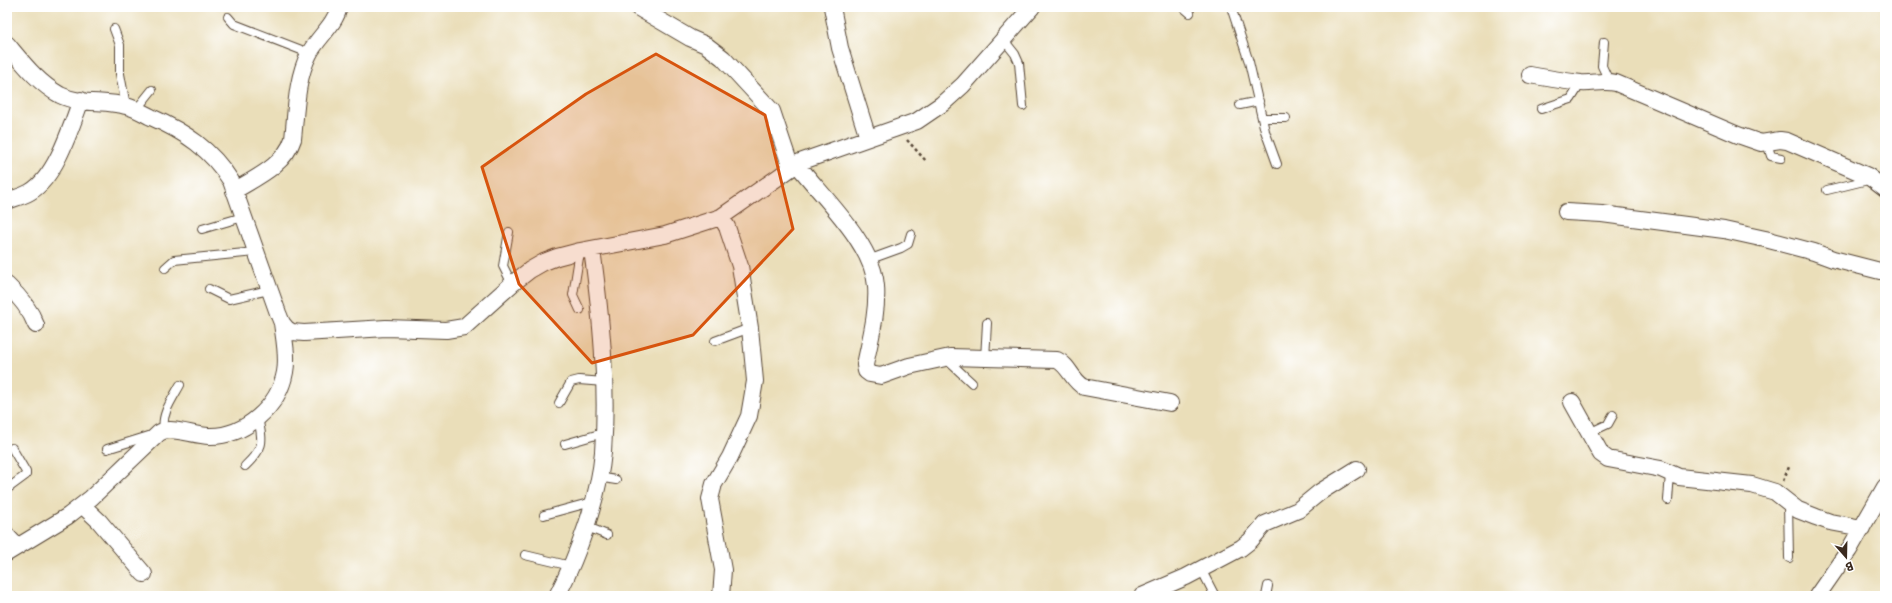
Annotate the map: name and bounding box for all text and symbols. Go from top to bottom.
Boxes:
north arrow [1826,537,1866,577]
text: B [1843,558,1856,576]

